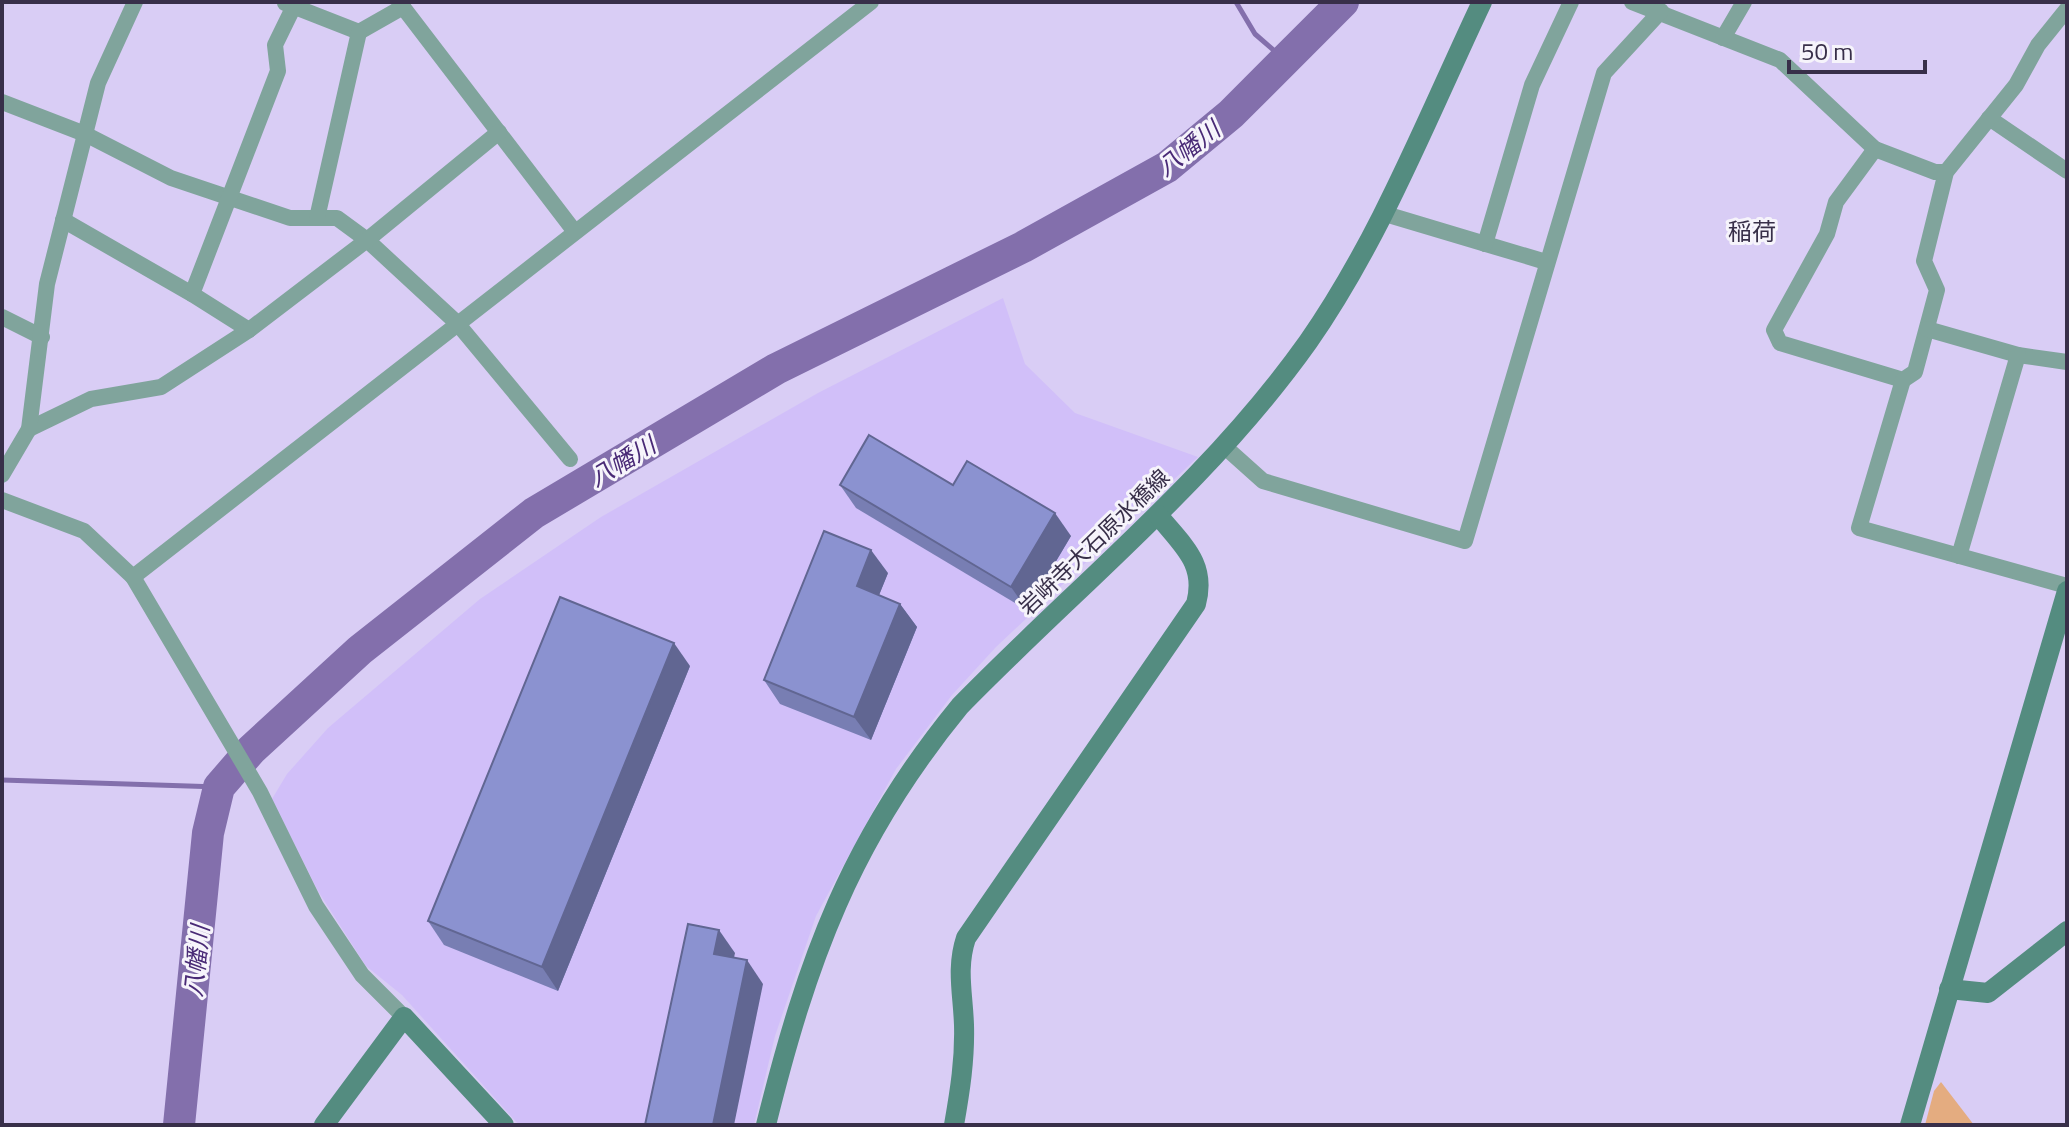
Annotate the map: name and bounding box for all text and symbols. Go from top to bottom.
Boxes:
scale bar [1789,24,1925,74]
text: 50 m [1801,33,1853,69]
water label: 八幡川 [1149,110,1230,184]
district label: 稲荷 [1728,213,1776,249]
water label: 八幡川 [582,425,665,495]
street label: 岩峅寺大石原水橋線 [1011,461,1177,623]
water label: 八幡川 [174,920,218,999]

